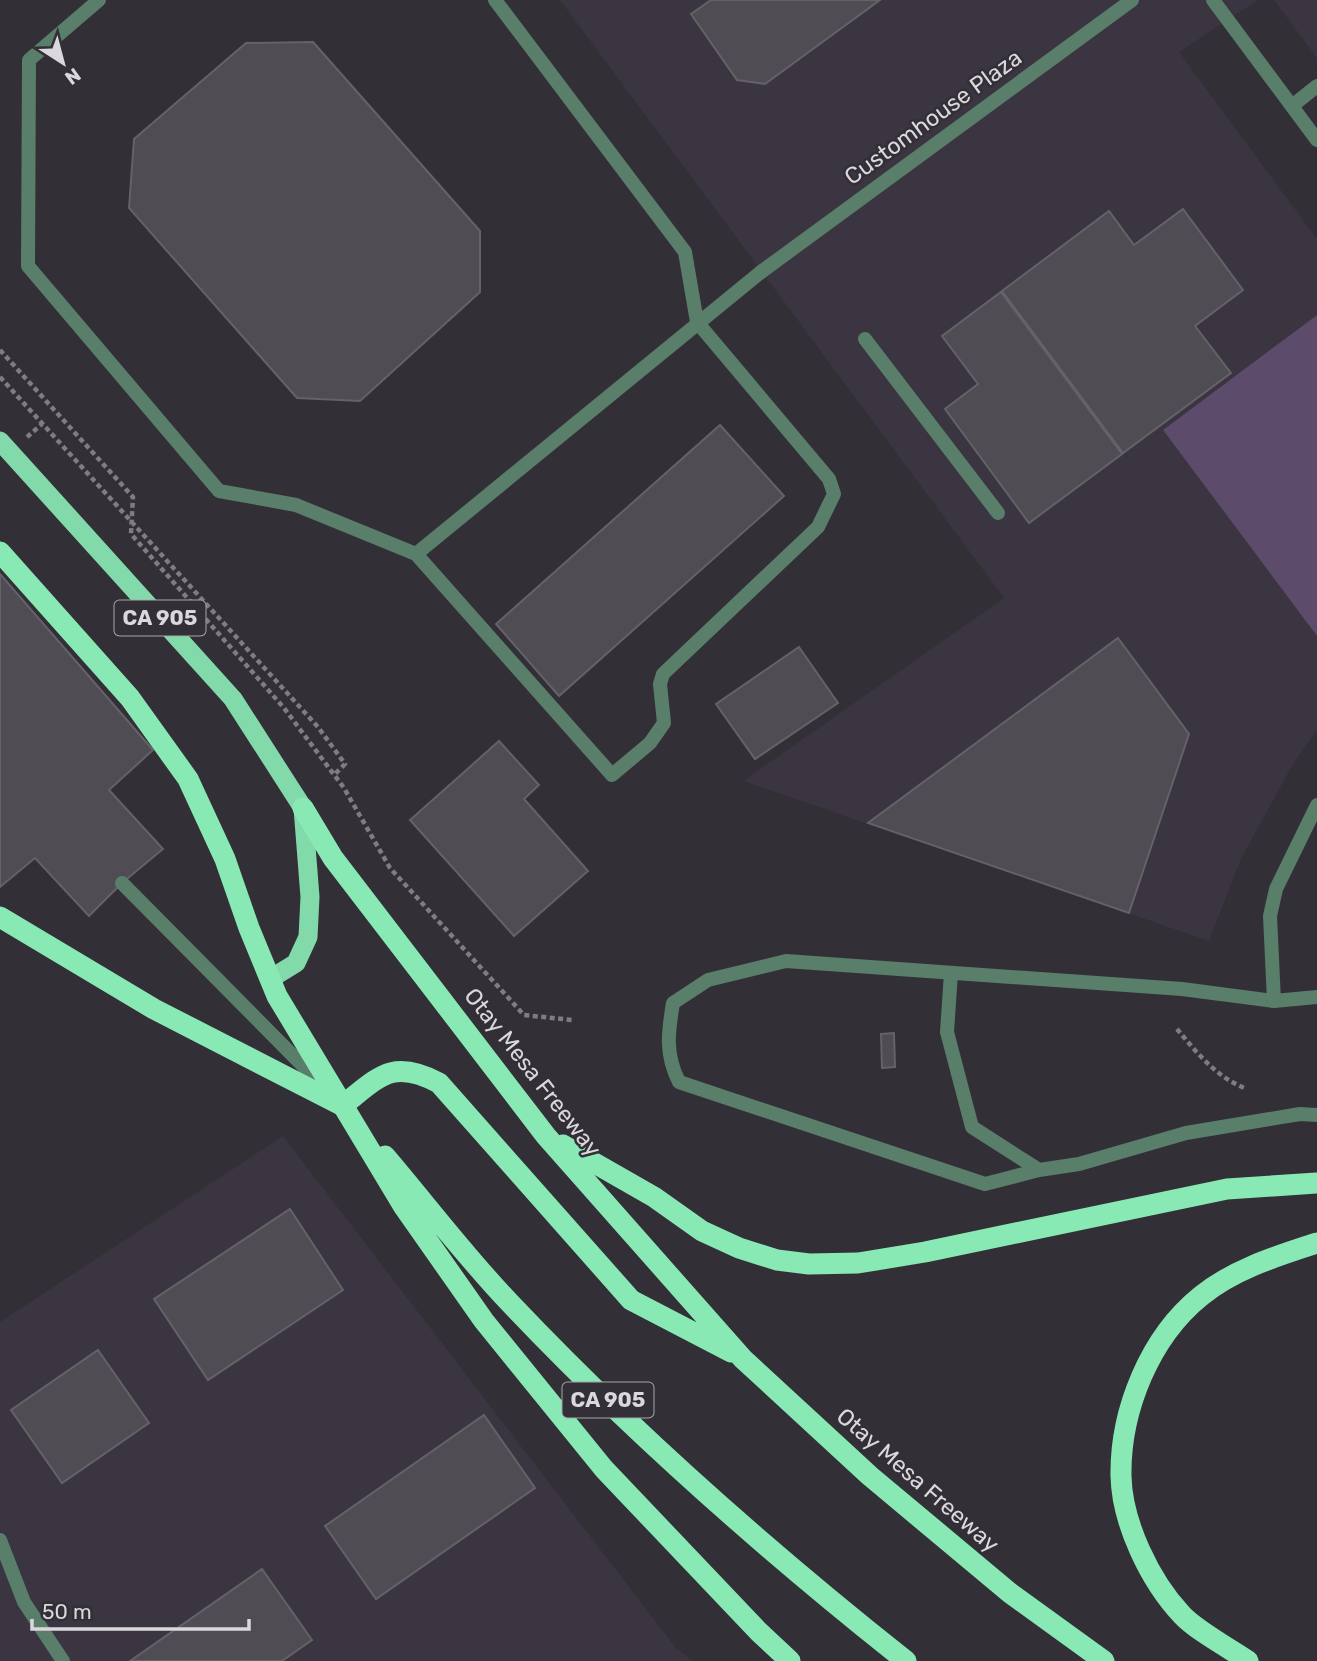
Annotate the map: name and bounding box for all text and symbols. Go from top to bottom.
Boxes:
north arrow [28,28,98,98]
street label: Customhouse Plaza [839,43,1027,191]
text: N [60,63,85,90]
road number: CA 905 [114,600,206,636]
street label: Otay Mesa Freeway [458,982,608,1162]
road number: CA 905 [562,1382,654,1418]
street label: Otay Mesa Freeway [831,1402,1005,1558]
scale bar [32,1588,248,1632]
text: 50 m [42,1599,92,1624]

